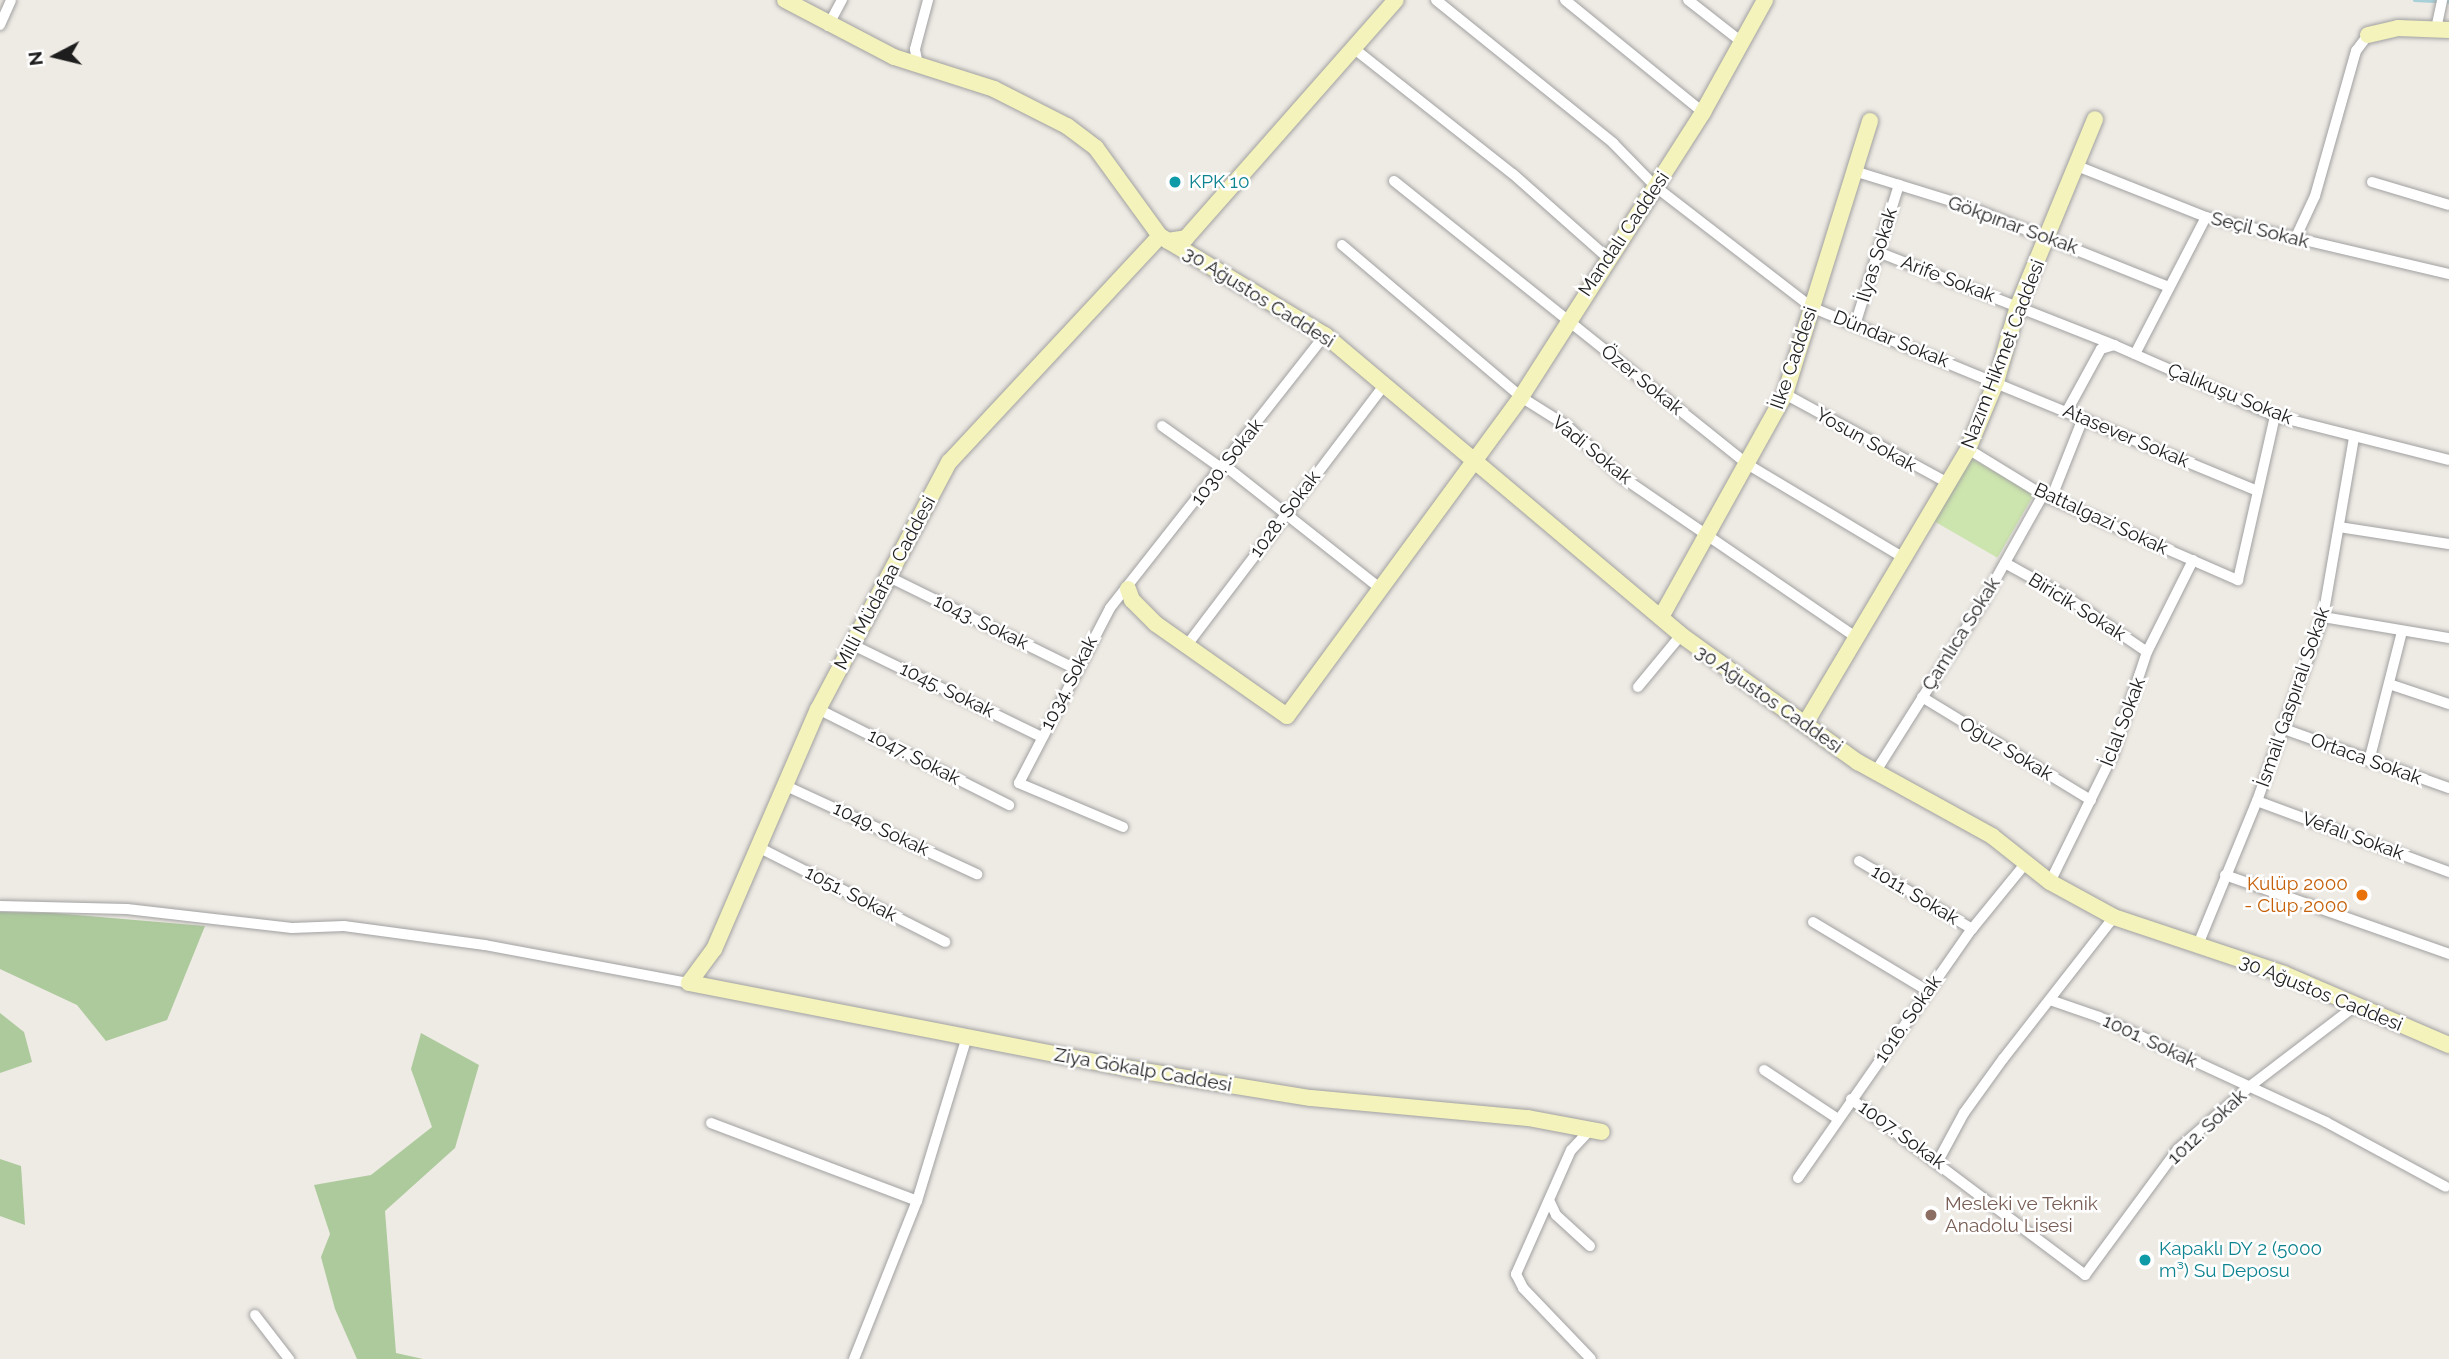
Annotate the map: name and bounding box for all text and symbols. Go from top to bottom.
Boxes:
north arrow [21,21,91,91]
text: N [23,50,47,67]
street label: Mandalı Caddesi [1574,167,1674,301]
place label: KPK 10 [1189,171,1250,193]
marker: KPK 10 [1167,174,1183,190]
street label: Gökpınar Sokak [1945,191,2081,259]
street label: İlyas Sokak [1852,205,1902,305]
street label: Seçil Sokak [2208,207,2312,253]
street label: 30 Ağustos Caddesi [1179,241,1339,353]
street label: Arife Sokak [1898,251,1998,307]
street label: Nazım Hikmet Caddesi [1956,256,2050,452]
street label: İlke Caddesi [1766,304,1822,412]
street label: Dündar Sokak [1830,305,1952,373]
street label: Özer Sokak [1596,340,1688,420]
street label: Çalıkuşu Sokak [2164,359,2296,429]
street label: Atasever Sokak [2059,399,2193,473]
street label: Yosun Sokak [1812,403,1920,477]
street label: Vadi Sokak [1547,411,1637,489]
street label: 1030. Sokak [1186,414,1268,510]
street label: 1028. Sokak [1245,466,1325,562]
street label: Battalgazi Sokak [2031,478,2171,560]
street label: Milli Müdafaa Caddesi [830,492,940,674]
street label: Biricik Sokak [2024,568,2130,646]
street label: Çamlıca Sokak [1917,573,2005,695]
street label: 1043. Sokak [930,589,1032,655]
street label: İsmail Gaspıralı Sokak [2251,604,2335,790]
street label: 1034. Sokak [1036,632,1102,734]
street label: 30 Ağustos Caddesi [1691,640,1847,758]
street label: 1045. Sokak [896,657,998,723]
street label: İclal Sokak [2096,674,2150,770]
street label: Oğuz Sokak [1955,712,2057,786]
street label: 1047. Sokak [864,724,964,790]
street label: Ortaca Sokak [2307,728,2425,790]
street label: 1049. Sokak [830,797,932,861]
street label: Vefalı Sokak [2299,807,2407,865]
street label: 1011. Sokak [1867,860,1963,930]
street label: 1051. Sokak [801,861,901,927]
place label: Kulüp 2000 - Clup 2000 [2244,873,2348,917]
marker: Kulüp 2000 - Clup 2000 [2354,887,2370,903]
street label: 30 Ağustos Caddesi [2236,950,2406,1036]
street label: 1016. Sokak [1870,971,1946,1067]
street label: 1001. Sokak [2099,1009,2201,1073]
street label: Ziya Gökalp Caddesi [1052,1043,1234,1097]
street label: 1012. Sokak [2163,1085,2251,1169]
street label: 1007. Sokak [1854,1096,1950,1174]
place label: Mesleki ve Teknik Anadolu Lisesi [1945,1193,2099,1237]
marker: Mesleki ve Teknik Anadolu Lisesi [1923,1207,1939,1223]
place label: Kapaklı DY 2 (5000 m³) Su Deposu [2159,1238,2323,1282]
marker: Kapaklı DY 2 (5000 m³) Su Deposu [2137,1252,2153,1268]

